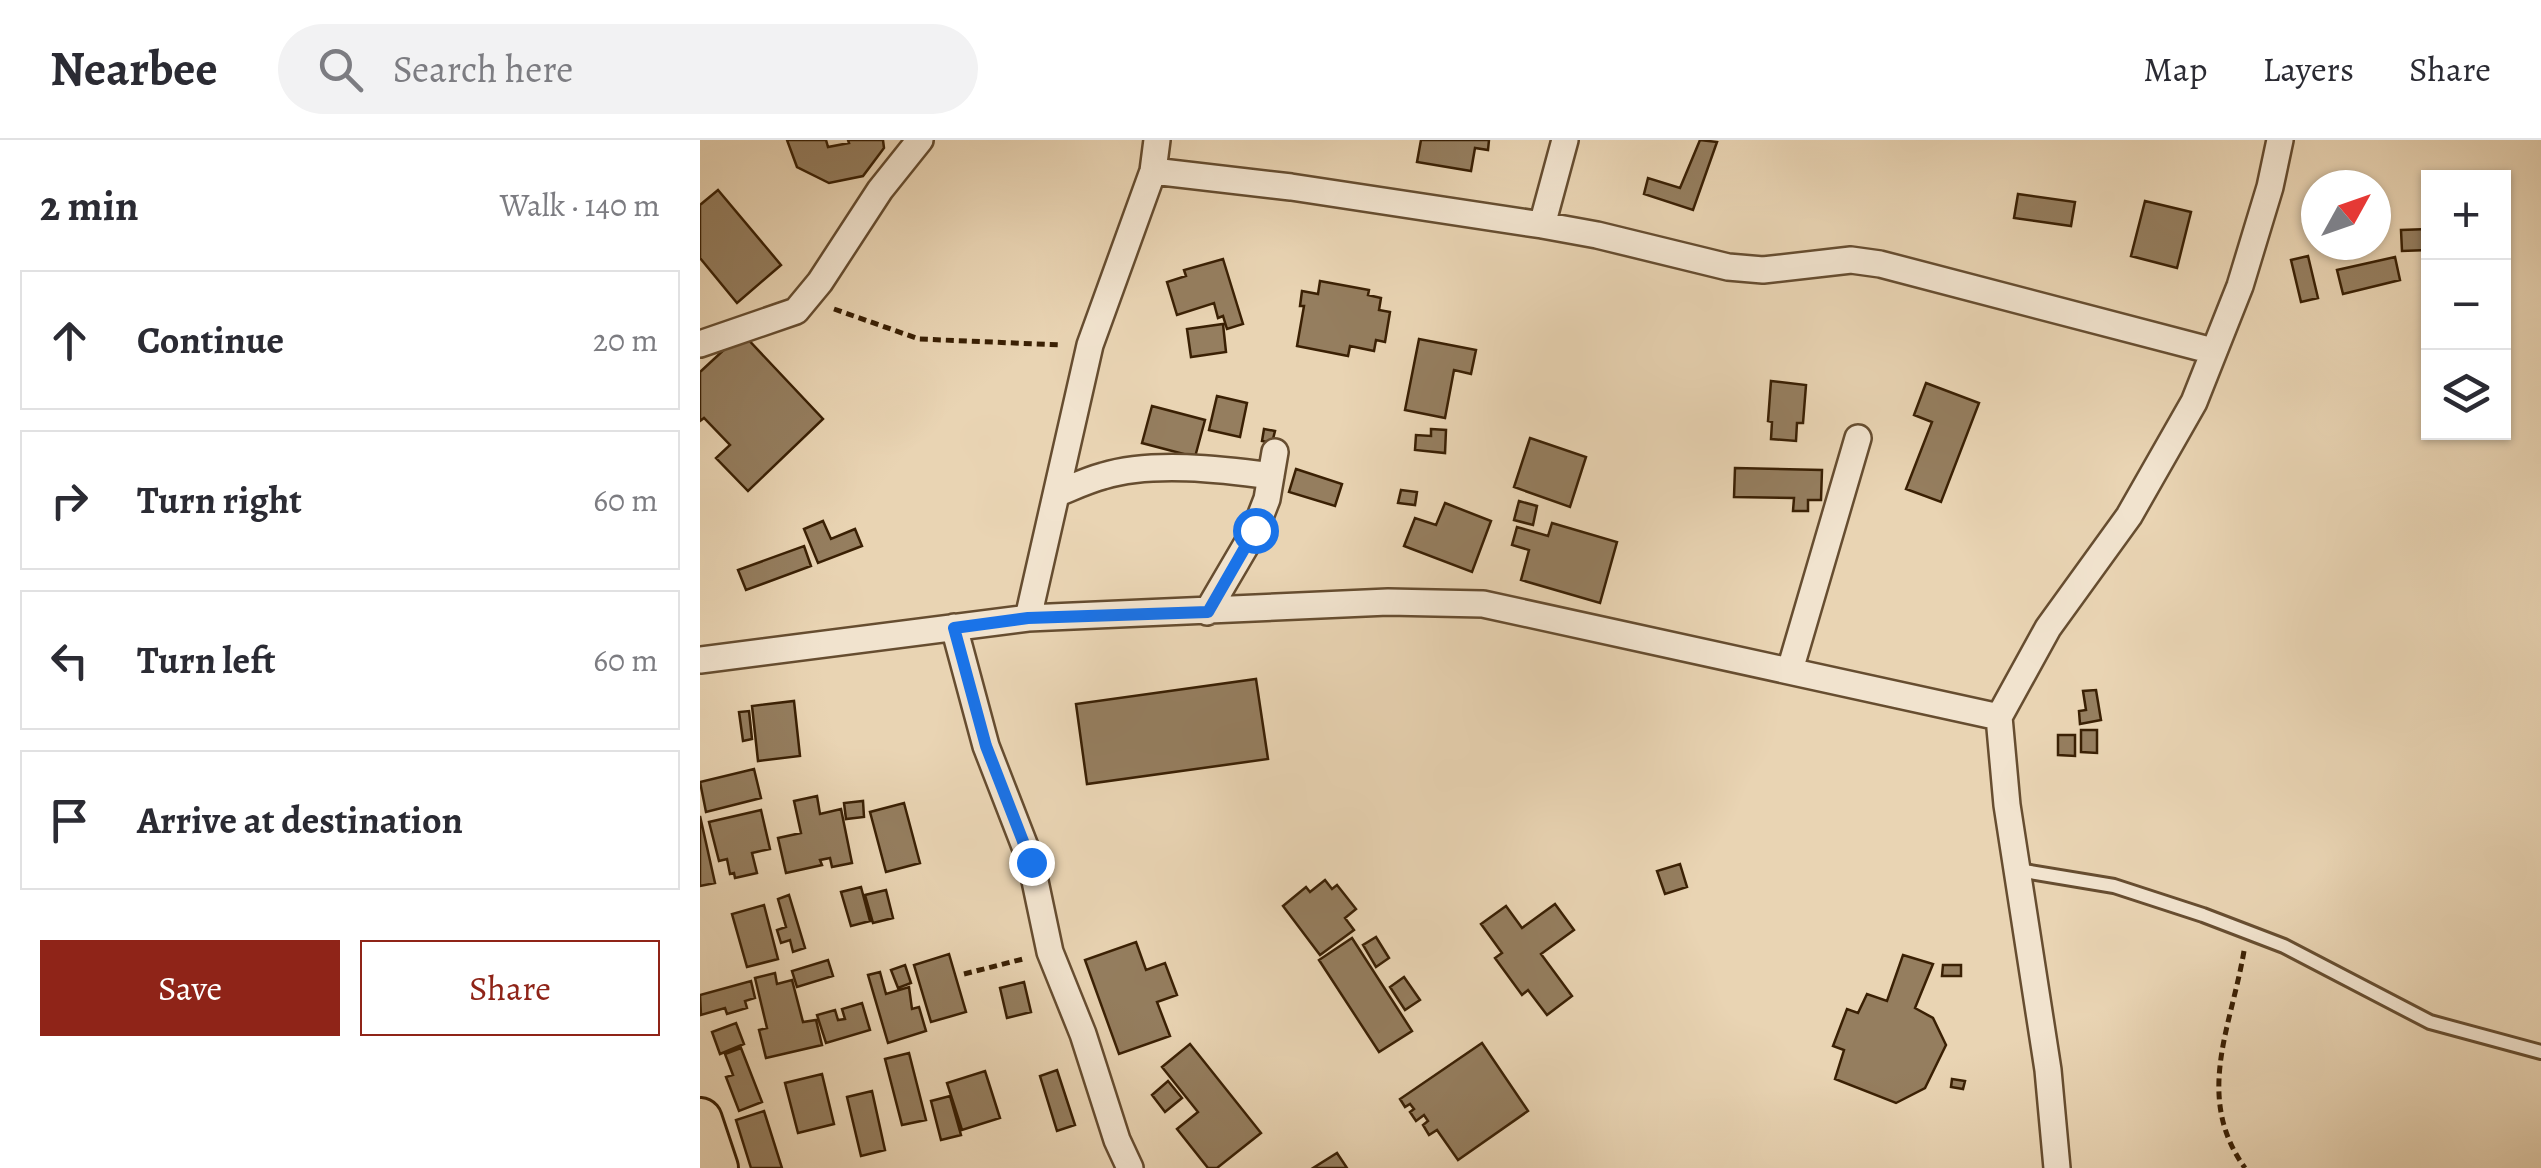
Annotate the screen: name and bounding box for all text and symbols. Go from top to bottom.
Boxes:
search box [278,24,978,114]
text: Nearbee [50,36,218,102]
icon: search [313,42,368,97]
text: Search here [393,43,573,95]
text: Map [2143,45,2207,93]
text: Layers [2262,45,2354,93]
text: Share [2409,45,2491,93]
north arrow [2301,170,2391,260]
map controls [2421,170,2511,440]
button: + [2421,170,2511,260]
text: 2 min [40,177,139,234]
text: Walk · 140 m [500,183,660,227]
button: − [2421,260,2511,350]
icon: ahead [42,313,97,368]
text: Continue [137,314,284,366]
text: 20 m [593,318,658,362]
button: layers [2421,350,2511,440]
icon: right [42,473,97,528]
text: Turn right [137,474,302,526]
text: 60 m [593,478,658,522]
route start [1233,508,1279,554]
icon: left [42,633,97,688]
text: Turn left [137,634,276,686]
text: 60 m [593,638,658,682]
icon: arrive [42,793,97,848]
text: Arrive at destination [137,794,463,846]
route end [1009,840,1055,886]
button: Save [40,940,340,1036]
button: Share [360,940,660,1036]

